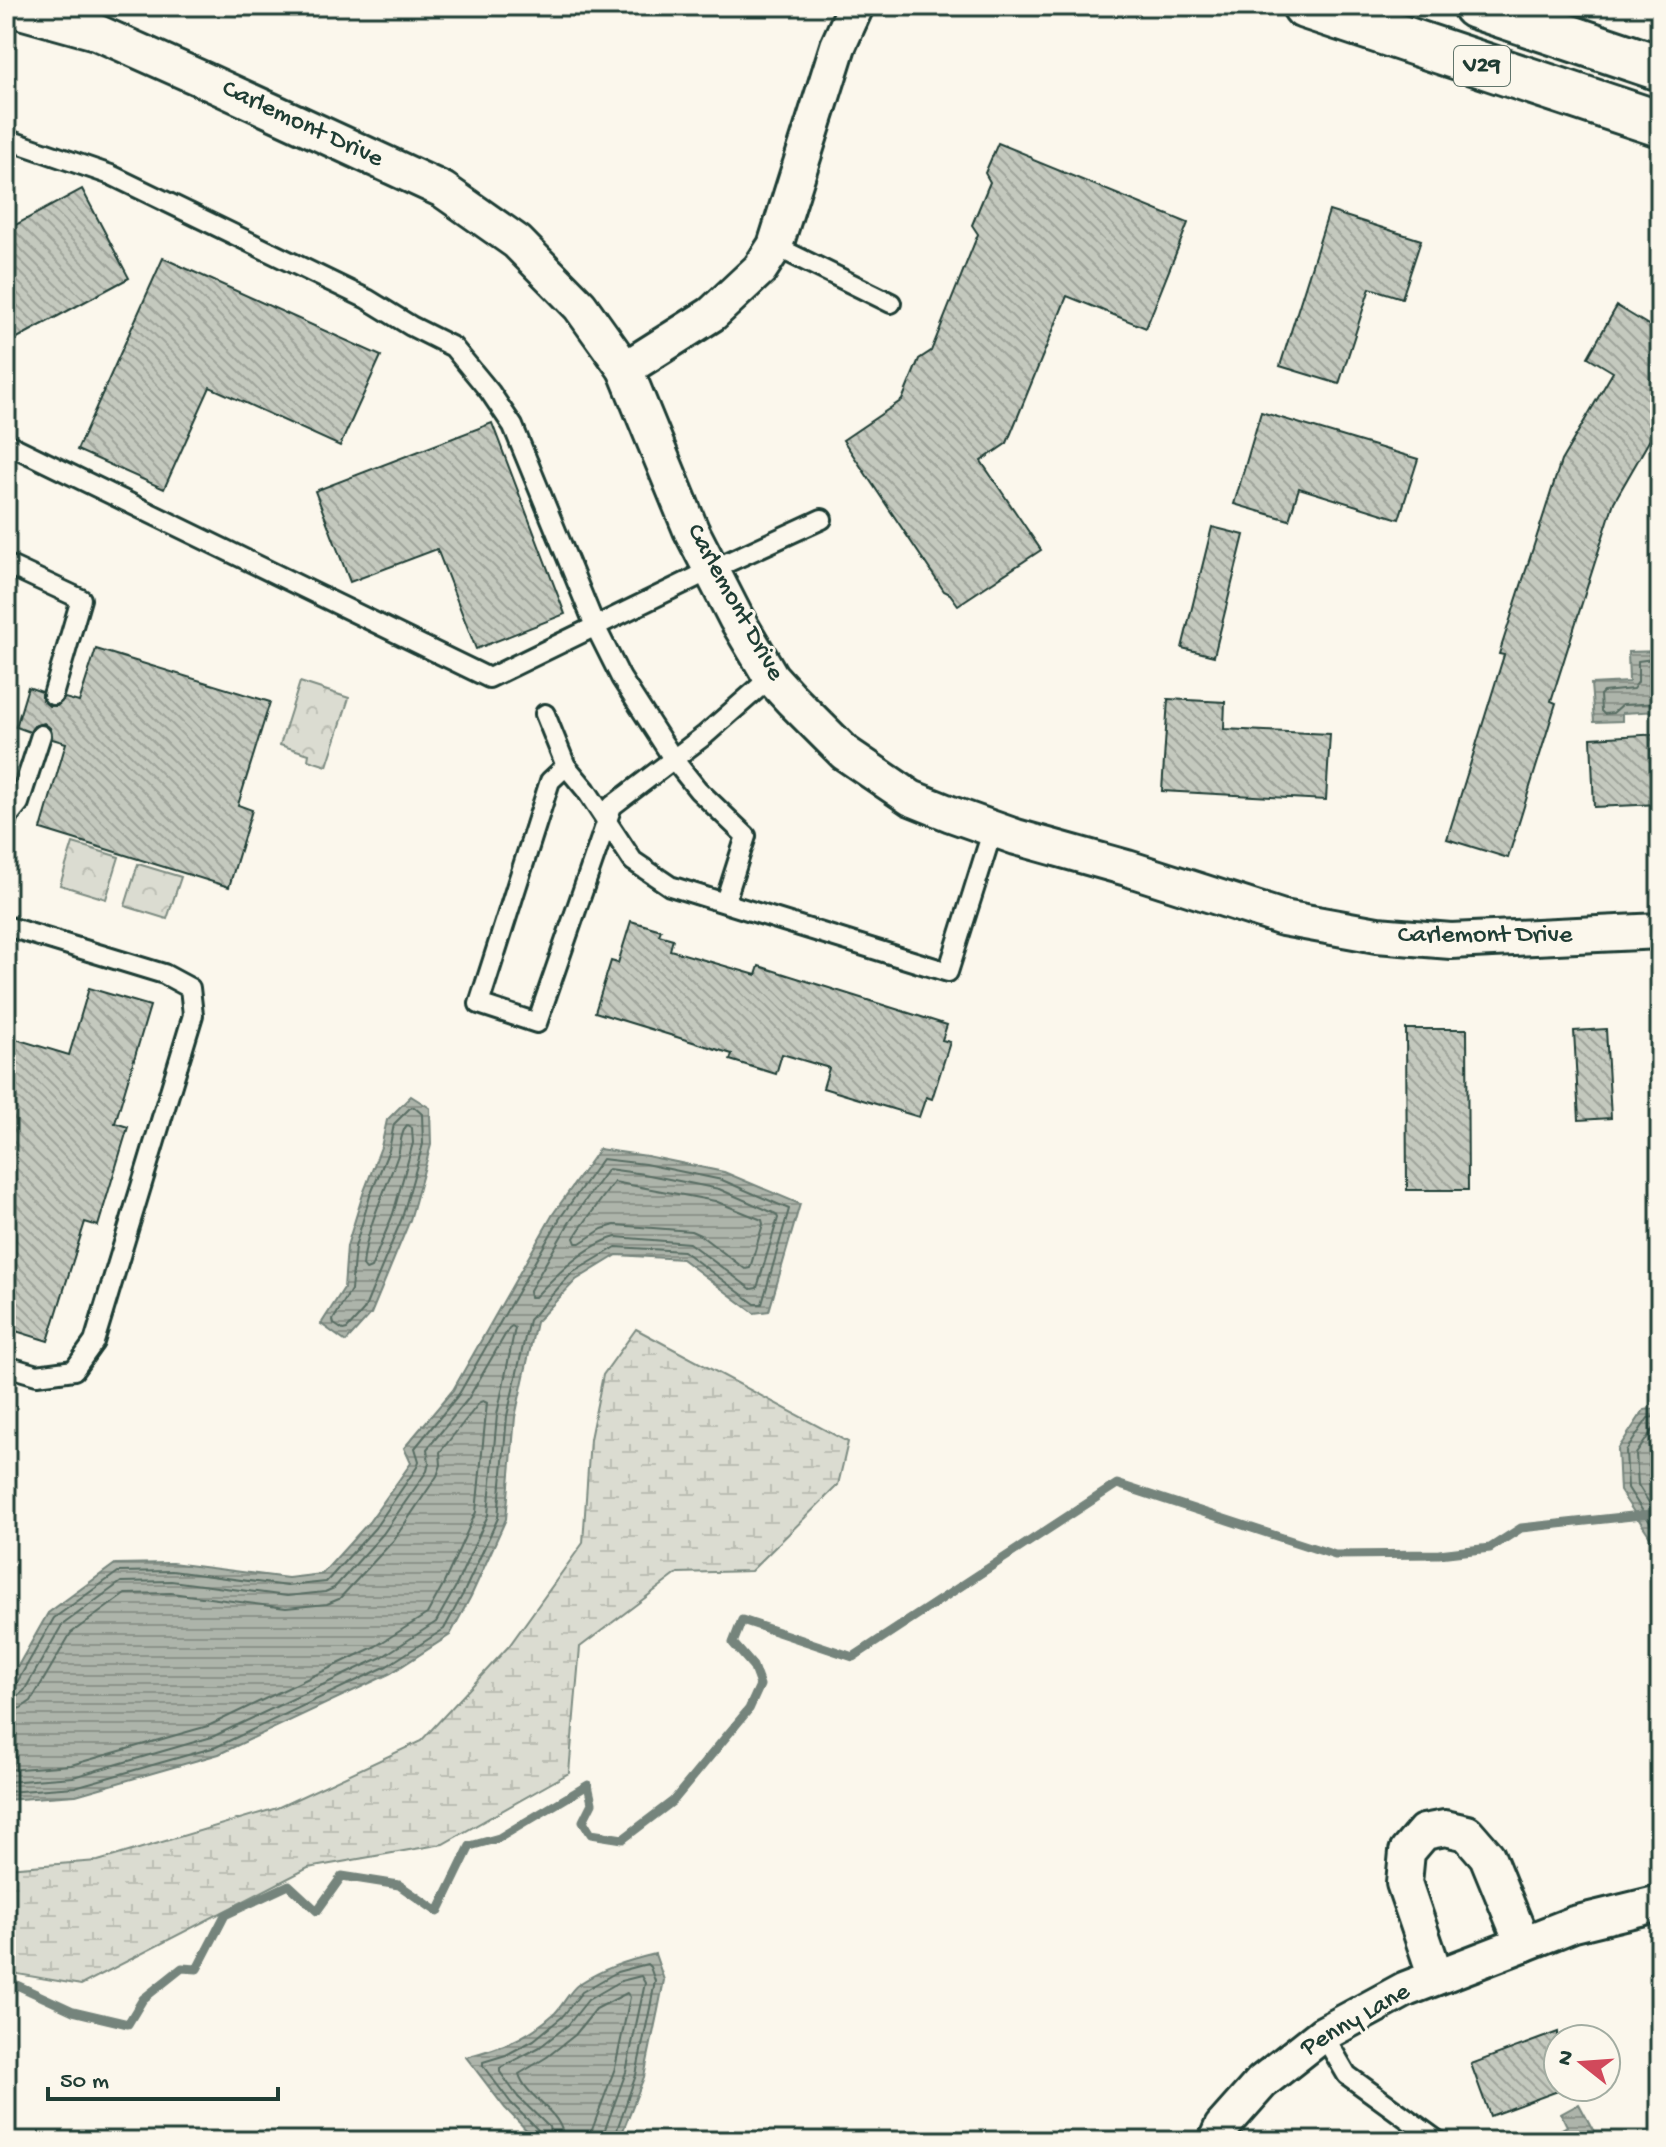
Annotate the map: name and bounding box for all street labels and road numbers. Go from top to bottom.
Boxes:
road number: V29 [1454,46,1510,86]
street label: Carlemont Drive [216,74,388,176]
street label: Carlemont Drive [678,519,790,687]
street label: Carlemont Drive [1398,921,1573,952]
street label: Penny Lane [1295,1977,1417,2065]

